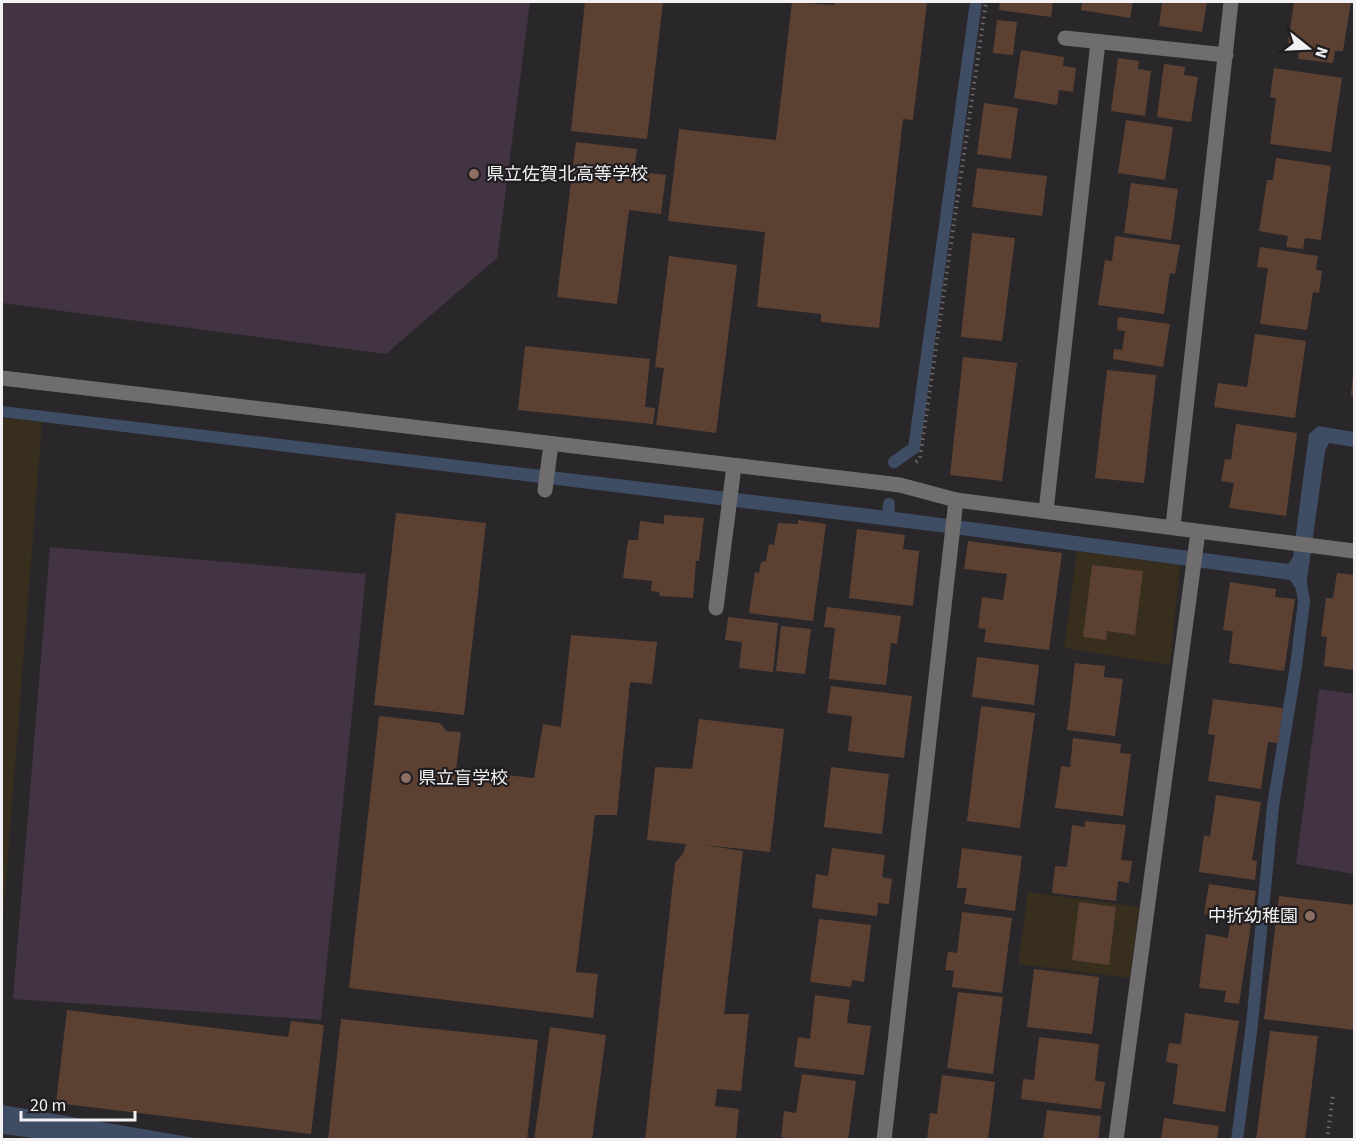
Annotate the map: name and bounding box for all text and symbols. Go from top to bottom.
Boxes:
north arrow [1278,18,1338,78]
text: N [1309,44,1333,61]
place label: 県立佐賀北高等学校 [486,162,648,187]
marker: 県立佐賀北高等学校 [467,167,481,181]
place label: 県立盲学校 [418,766,508,791]
marker: 県立盲学校 [399,771,413,785]
place label: 中折幼稚園 [1208,904,1298,929]
marker: 中折幼稚園 [1303,909,1317,923]
scale bar [21,1084,135,1122]
text: 20 m [30,1093,66,1118]

